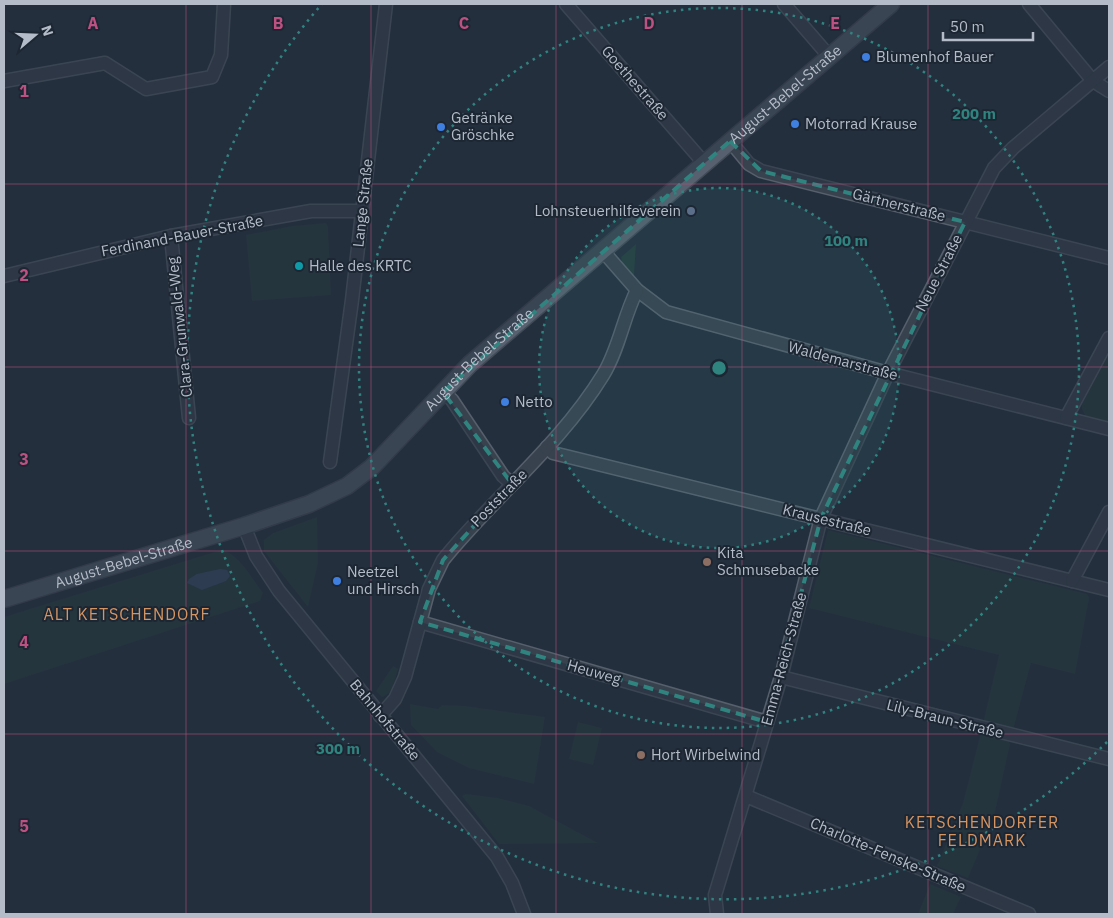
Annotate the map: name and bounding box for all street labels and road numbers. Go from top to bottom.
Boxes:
street label: August-Bebel-Straße [725,40,845,148]
street label: Goethestraße [598,41,673,124]
street label: Lange Straße [348,158,377,248]
street label: Gärtnerstraße [851,184,948,225]
street label: Ferdinand-Bauer-Straße [99,210,264,261]
street label: Neue Straße [911,231,966,315]
street label: Clara-Grunwald-Weg [163,256,196,398]
street label: August-Bebel-Straße [420,304,538,415]
street label: Waldemarstraße [786,337,900,384]
street label: Poststraße [466,465,531,531]
street label: Krausestraße [781,499,873,540]
street label: August-Bebel-Straße [52,532,194,592]
street label: Emma-Reich-Straße [757,590,810,728]
street label: Heuweg [565,655,623,688]
street label: Bahnhofstraße [346,675,425,764]
street label: Lily-Braun-Straße [885,695,1006,742]
street label: Charlotte-Fenske-Straße [807,813,969,896]

